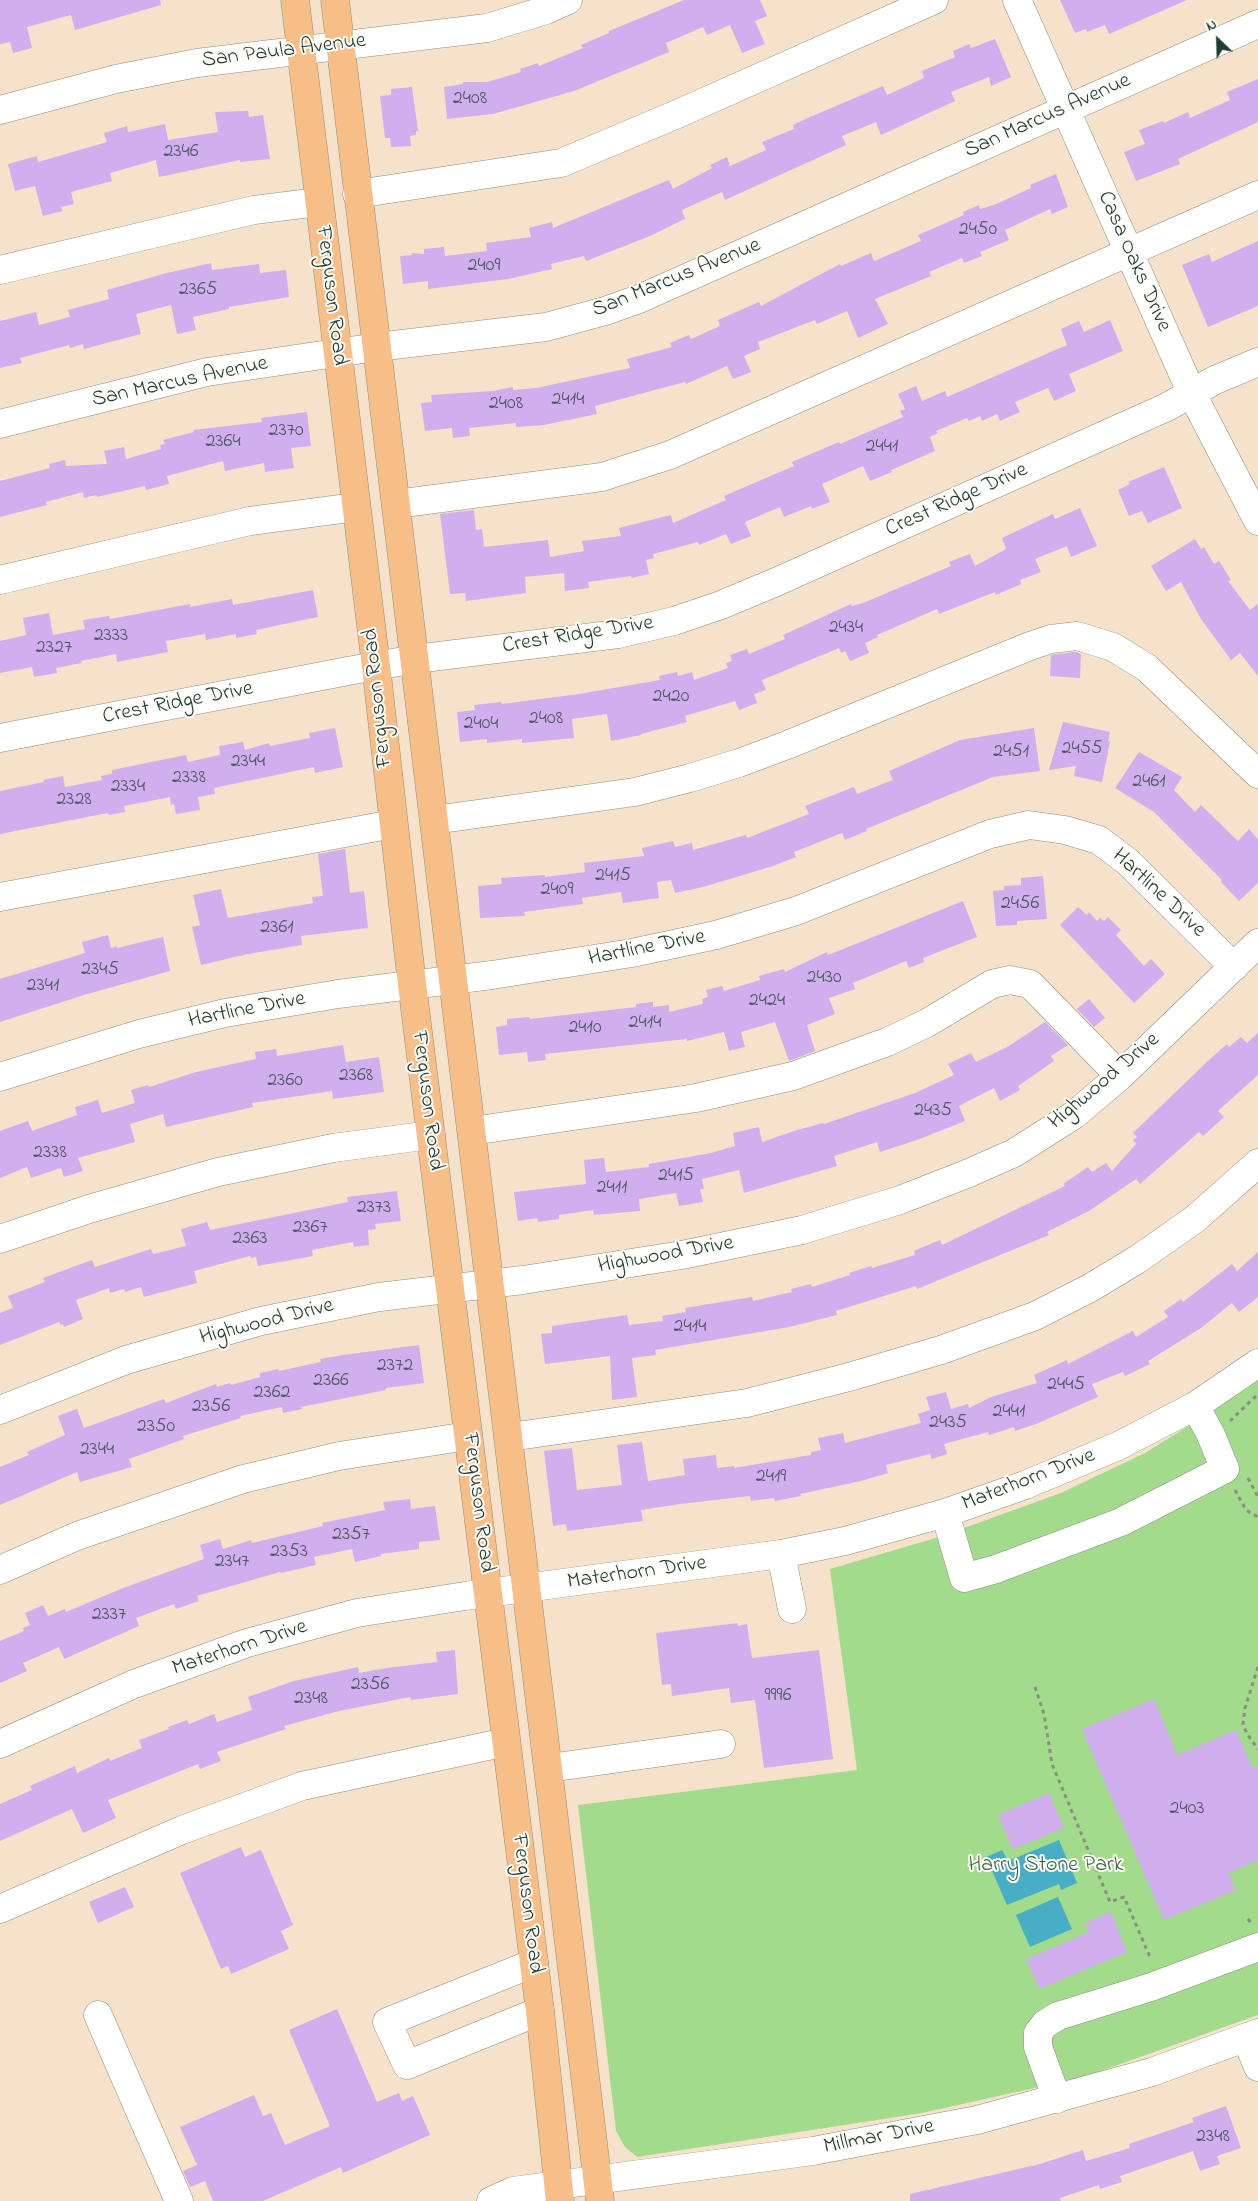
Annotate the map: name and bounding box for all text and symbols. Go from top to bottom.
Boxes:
text: N [1203,14,1220,37]
north arrow [1193,15,1243,65]
street label: San Paula Avenue [200,29,368,75]
street label: San Marcus Avenue [961,69,1135,165]
house number: 2408 [453,88,487,112]
house number: 2346 [163,141,199,165]
street label: Casa Oaks Drive [1090,188,1176,336]
house number: 2450 [959,219,997,243]
street label: Ferguson Road [308,225,352,367]
street label: San Marcus Avenue [589,233,765,325]
house number: 2409 [468,255,500,279]
house number: 2365 [179,279,217,303]
street label: San Marcus Avenue [90,351,270,415]
house number: 2414 [552,389,584,413]
house number: 2408 [489,393,523,417]
house number: 2370 [268,420,304,444]
house number: 2364 [205,431,241,455]
house number: 2441 [866,436,898,460]
street label: Crest Ridge Drive [882,458,1032,544]
street label: Crest Ridge Drive [501,611,655,661]
house number: 2434 [829,617,863,641]
house number: 2333 [94,625,128,649]
street label: Ferguson Road [359,627,399,769]
house number: 2327 [36,637,72,661]
street label: Crest Ridge Drive [101,676,255,732]
house number: 2420 [653,686,689,710]
house number: 2408 [529,708,563,732]
house number: 2404 [463,713,499,737]
house number: 2455 [1061,738,1103,762]
house number: 2451 [993,741,1029,765]
house number: 2344 [231,751,265,775]
house number: 2338 [172,767,206,791]
house number: 2461 [1132,771,1166,795]
house number: 2334 [111,776,145,800]
house number: 2328 [56,789,92,813]
street label: Hartline Drive [1106,844,1210,944]
house number: 2415 [595,865,631,889]
house number: 2409 [541,879,573,903]
house number: 2456 [1001,893,1039,917]
house number: 2361 [260,917,294,941]
street label: Hartline Drive [586,925,708,973]
house number: 2345 [81,959,119,983]
house number: 2430 [806,967,842,991]
house number: 2341 [27,975,59,999]
street label: Hartline Drive [186,987,308,1035]
house number: 2424 [749,990,785,1014]
house number: 2414 [629,1012,661,1036]
house number: 2410 [568,1017,602,1041]
street label: Highwood Drive [1044,1028,1166,1136]
street label: Ferguson Road [404,1030,448,1172]
house number: 2368 [339,1065,373,1089]
house number: 2360 [267,1070,303,1094]
house number: 2435 [914,1100,952,1124]
house number: 2338 [33,1142,67,1166]
house number: 2415 [658,1165,694,1189]
house number: 2411 [597,1177,627,1201]
house number: 2373 [357,1197,391,1221]
house number: 2367 [292,1217,328,1241]
house number: 2363 [232,1228,268,1252]
street label: Highwood Drive [596,1231,736,1281]
street label: Highwood Drive [197,1294,337,1352]
house number: 2414 [674,1316,706,1340]
house number: 2372 [377,1355,413,1379]
house number: 2366 [313,1370,349,1394]
house number: 2445 [1047,1374,1085,1398]
house number: 2362 [254,1382,290,1406]
house number: 2356 [192,1396,230,1420]
house number: 2441 [993,1401,1025,1425]
house number: 2435 [929,1412,967,1436]
house number: 2350 [137,1416,175,1440]
street label: Ferguson Road [455,1432,499,1574]
house number: 2344 [80,1439,114,1463]
street label: Materhorn Drive [959,1444,1099,1518]
house number: 2419 [756,1466,786,1490]
house number: 2357 [332,1524,370,1548]
house number: 2353 [270,1541,308,1565]
house number: 2347 [215,1551,249,1575]
street label: Materhorn Drive [566,1551,708,1597]
house number: 2337 [92,1604,126,1628]
street label: Materhorn Drive [169,1615,311,1683]
house number: 2356 [351,1674,389,1698]
house number: 9996 [765,1685,791,1709]
house number: 2348 [294,1688,328,1712]
house number: 2403 [1169,1798,1205,1822]
street label: Ferguson Road [504,1833,548,1975]
park label: Harry Stone Park [969,1853,1123,1879]
street label: Millmar Drive [822,2114,936,2162]
house number: 2348 [1196,2126,1230,2150]

